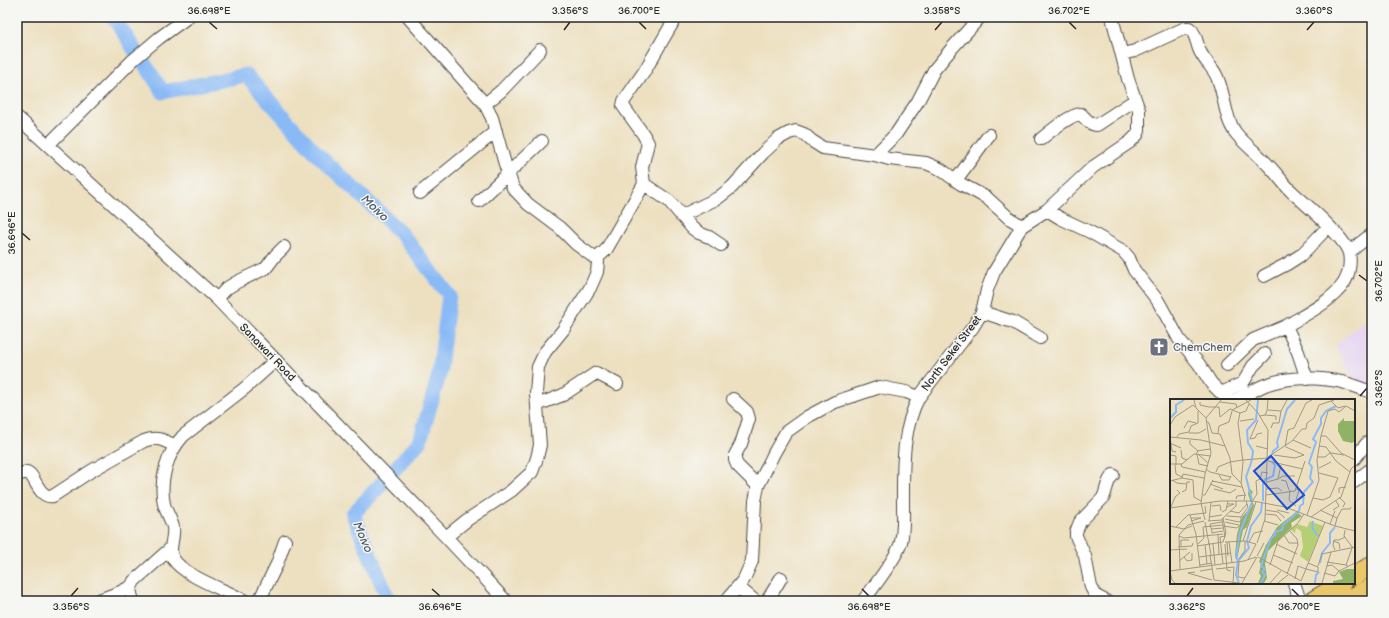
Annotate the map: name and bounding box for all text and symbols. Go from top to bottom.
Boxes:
text: 36.698°E [187,5,231,17]
text: 3.356°S [552,5,588,17]
text: 36.700°E [618,5,660,17]
text: 3.358°S [924,5,960,17]
text: 36.702°E [1048,5,1090,17]
text: 3.360°S [1296,5,1332,17]
water label: Moivo [358,192,391,225]
text: 36.696°E [6,211,18,255]
text: 36.702°E [1373,260,1385,302]
street label: North Sekei Street [919,312,984,394]
street label: Sanawari Road [237,321,298,384]
church icon: ChemChem [1148,336,1170,358]
place label: ChemChem [1173,341,1232,354]
text: 3.362°S [1373,370,1385,406]
inset map [1170,399,1355,584]
water label: Moivo [349,519,376,555]
text: 3.356°S [53,601,89,613]
text: 36.696°E [418,601,462,613]
text: 36.698°E [847,601,891,613]
text: 3.362°S [1169,601,1205,613]
text: 36.700°E [1278,601,1320,613]

